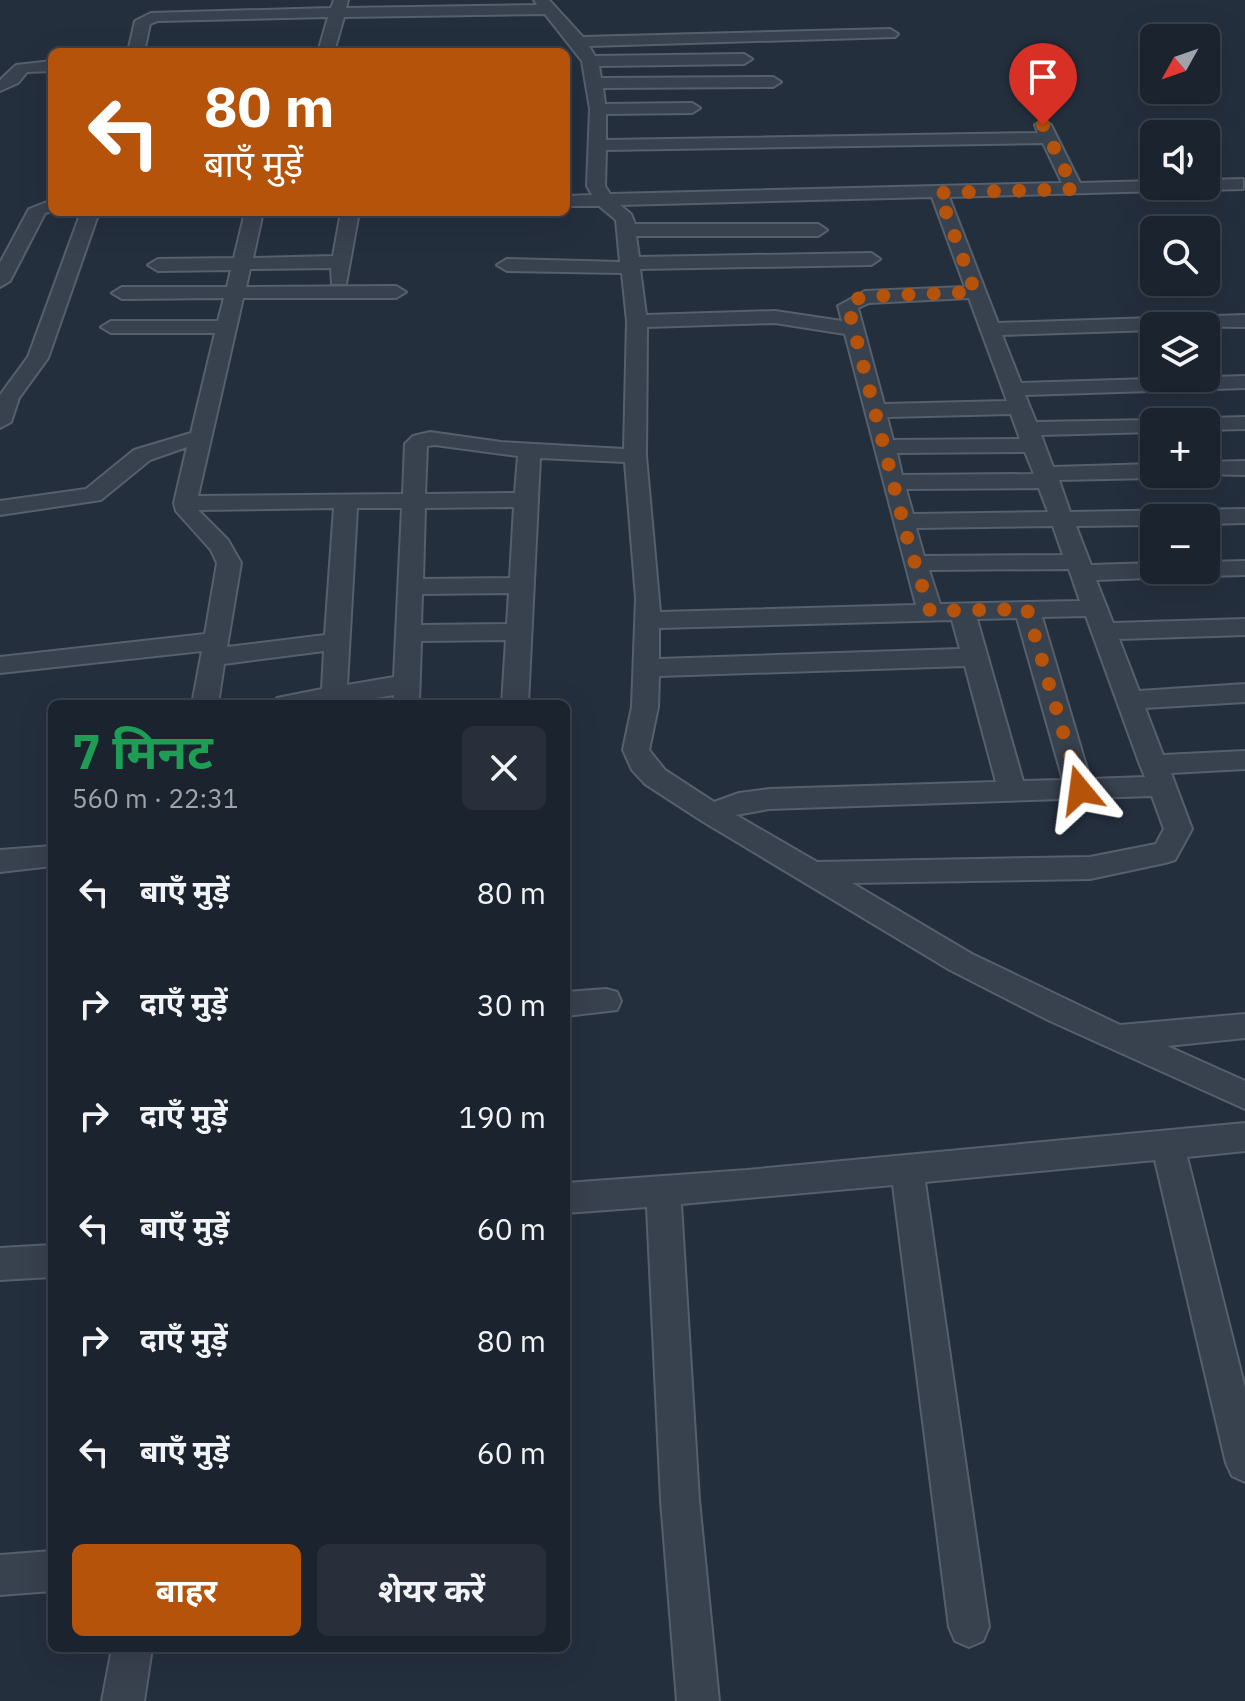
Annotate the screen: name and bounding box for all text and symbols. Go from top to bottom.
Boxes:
north arrow [1140,24,1220,104]
map controls [1140,24,1220,584]
pin [1009,43,1077,125]
icon: arrive [1021,55,1065,99]
text: 80 m [204,70,334,142]
icon: left [72,80,176,184]
button: sound [1140,120,1220,200]
text: बाएँ मुड़ें [204,140,303,187]
button: search [1140,216,1220,296]
button: layers [1140,312,1220,392]
button: + [1140,408,1220,488]
button: − [1140,504,1220,584]
text: 7 मिनट [72,720,213,782]
button: close [462,726,546,810]
position arrow [1038,748,1122,832]
text: 560 m · 22:31 [72,781,238,815]
icon: left [72,870,116,914]
text: बाएँ मुड़ें [140,871,229,910]
text: 80 m [477,873,546,912]
icon: right [72,982,116,1026]
text: दाएँ मुड़ें [140,983,228,1022]
text: 30 m [477,985,546,1024]
icon: right [72,1094,116,1138]
text: दाएँ मुड़ें [140,1095,228,1134]
text: 190 m [459,1097,546,1136]
icon: left [72,1206,116,1250]
text: बाएँ मुड़ें [140,1207,229,1246]
text: 60 m [477,1209,546,1248]
icon: right [72,1318,116,1362]
text: दाएँ मुड़ें [140,1319,228,1358]
text: 80 m [477,1321,546,1360]
icon: left [72,1430,116,1474]
text: बाएँ मुड़ें [140,1431,229,1470]
text: 60 m [477,1433,546,1472]
button: बाहर [72,1544,301,1636]
button: शेयर करें [317,1544,546,1636]

